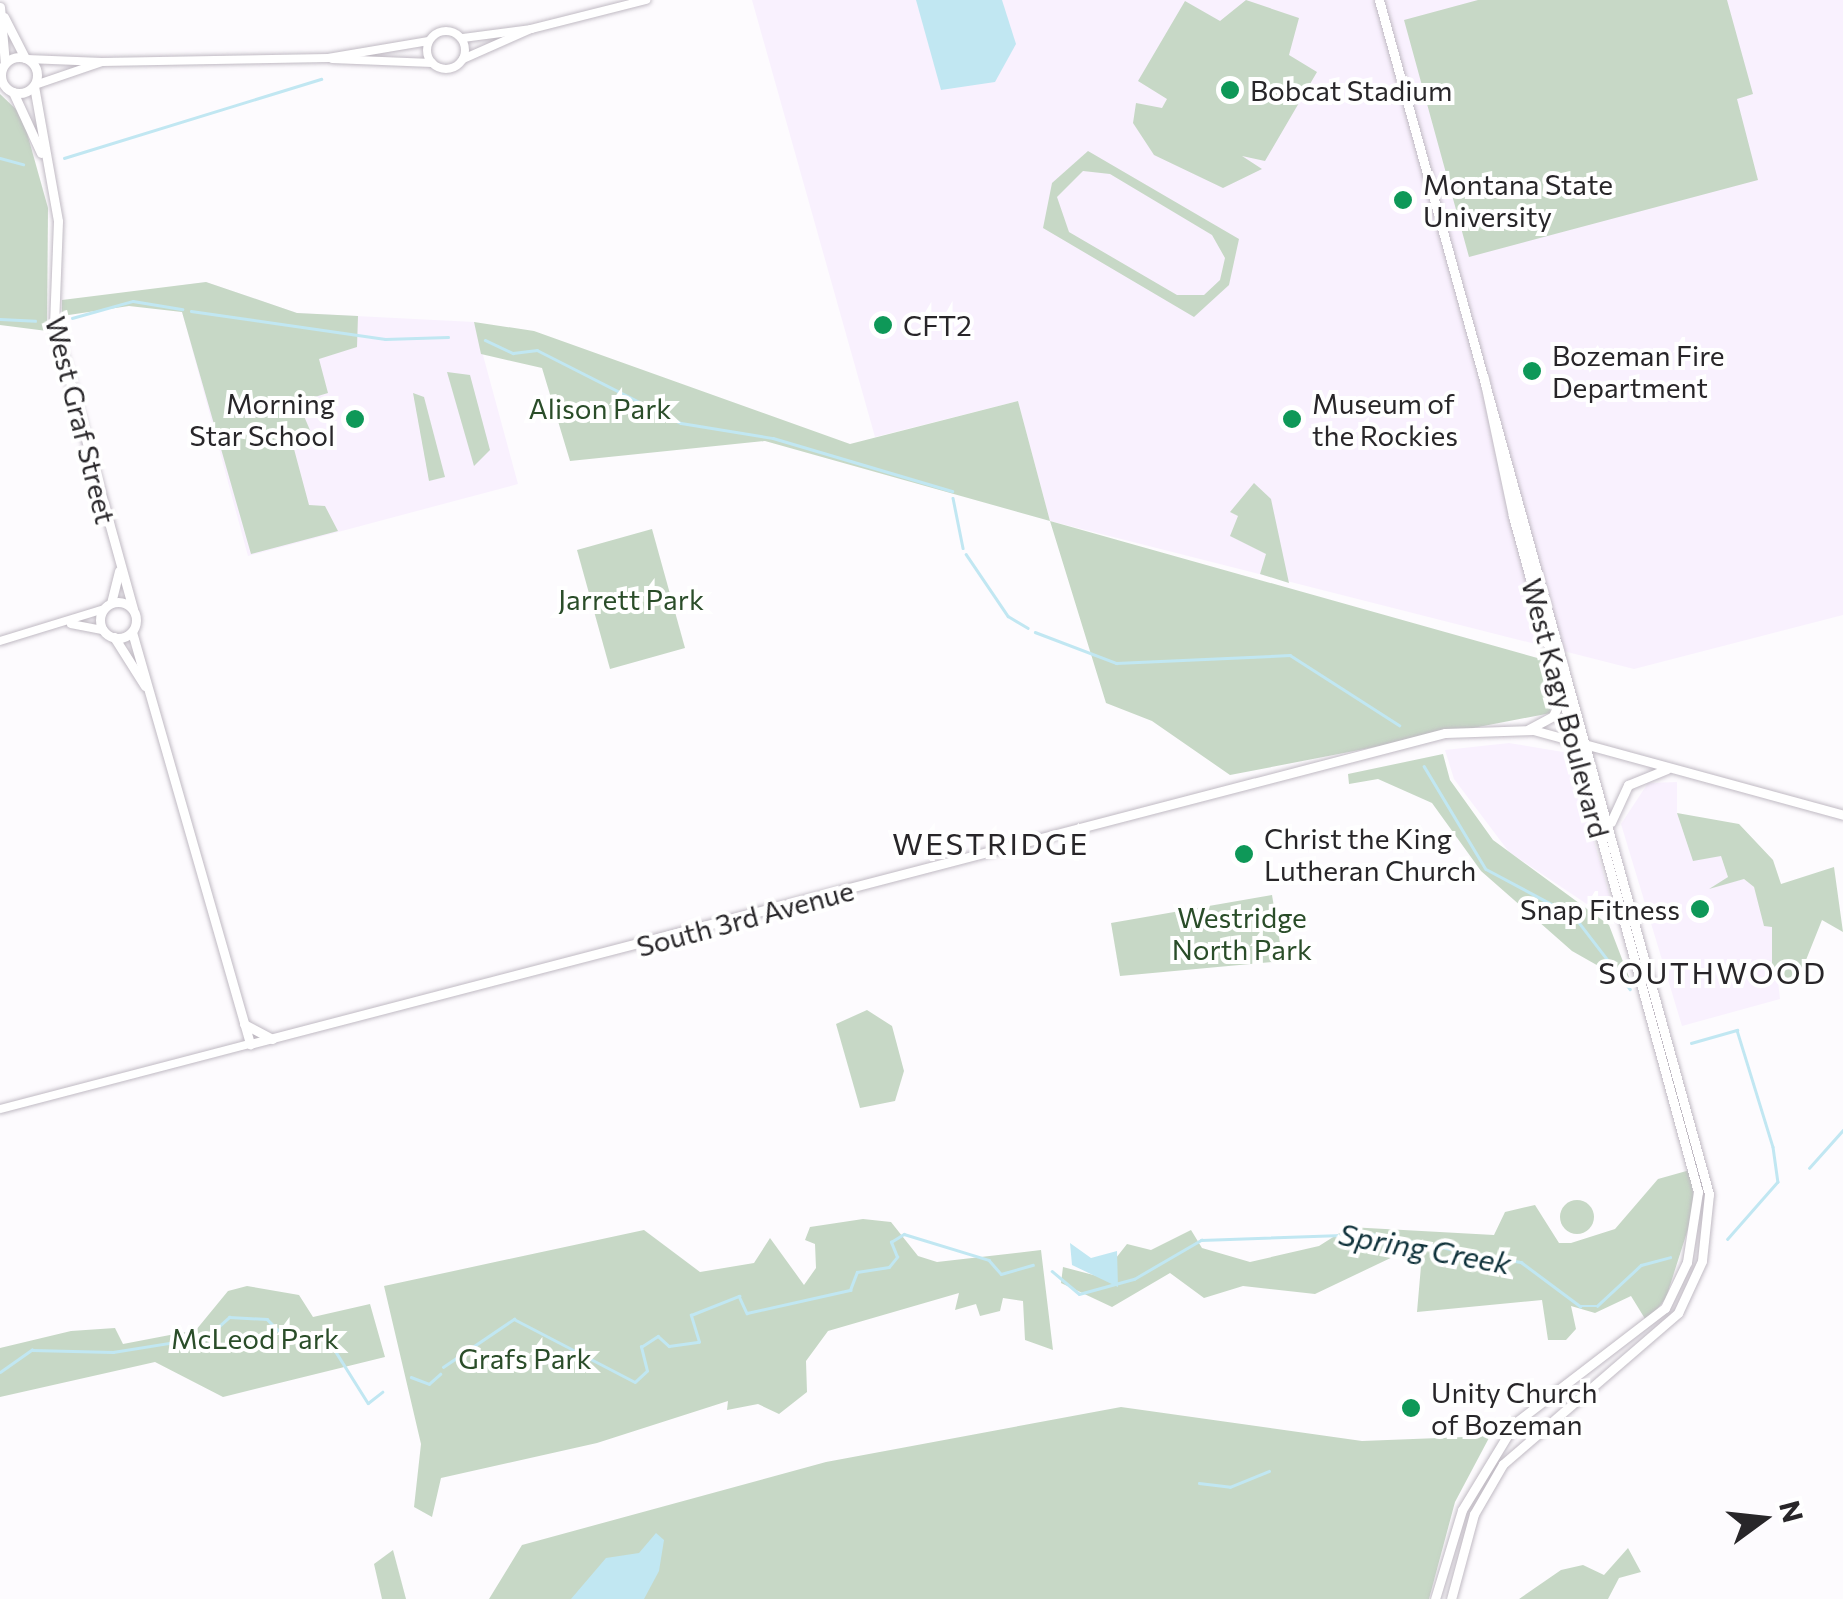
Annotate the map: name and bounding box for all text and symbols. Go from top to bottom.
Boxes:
place label: Bobcat Stadium [1250,73,1452,107]
marker: Bobcat Stadium [1219,79,1241,101]
place label: Montana State University [1423,167,1613,233]
marker: Montana State University [1392,189,1414,211]
place label: CFT2 [903,308,972,342]
street label: West Graf Street [39,313,123,527]
marker: CFT2 [872,314,894,336]
place label: Bozeman Fire Department [1552,338,1725,404]
marker: Bozeman Fire Department [1521,360,1543,382]
place label: Morning Star School [189,386,335,452]
place label: Museum of the Rockies [1312,386,1458,452]
park label: Alison Park [528,391,672,425]
marker: Morning Star School [344,408,366,430]
marker: Museum of the Rockies [1281,408,1303,430]
street label: West Kagy Boulevard [1515,575,1617,841]
park label: Jarrett Park [558,582,704,616]
place label: Christ the King Lutheran Church [1264,821,1476,887]
district label: WESTRIDGE [892,825,1090,861]
marker: Christ the King Lutheran Church [1233,843,1255,865]
street label: South 3rd Avenue [633,873,857,963]
place label: Snap Fitness [1520,892,1680,926]
marker: Snap Fitness [1689,898,1711,920]
park label: Westridge North Park [1172,900,1312,966]
district label: SOUTHWOOD [1598,954,1828,990]
water label: Spring Creek [1336,1215,1514,1281]
park label: McLeod Park [171,1321,339,1355]
park label: Grafs Park [458,1341,592,1375]
place label: Unity Church of Bozeman [1431,1375,1597,1441]
marker: Unity Church of Bozeman [1400,1397,1422,1419]
north arrow [1713,1469,1813,1569]
text: N [1773,1497,1811,1526]

